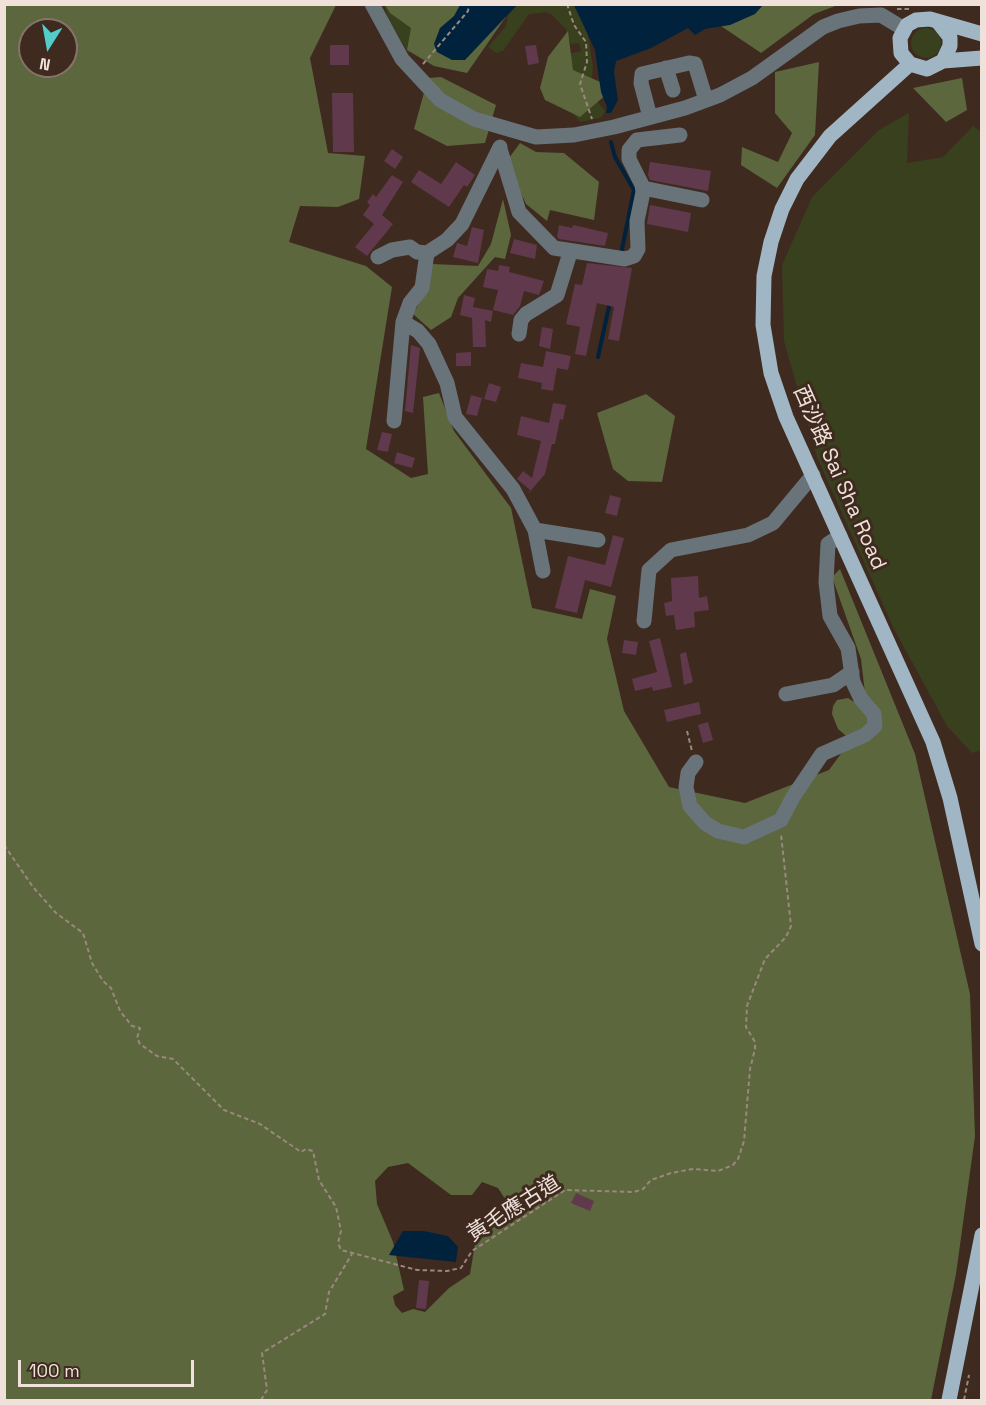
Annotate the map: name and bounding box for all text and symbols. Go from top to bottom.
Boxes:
north arrow [18,18,78,78]
text: N [38,53,52,76]
street label: 西沙路 Sai Sha Road [787,382,891,574]
street label: 黃毛應古道 [463,1170,565,1248]
scale bar [21,1348,196,1386]
text: 100 m [29,1359,80,1382]

